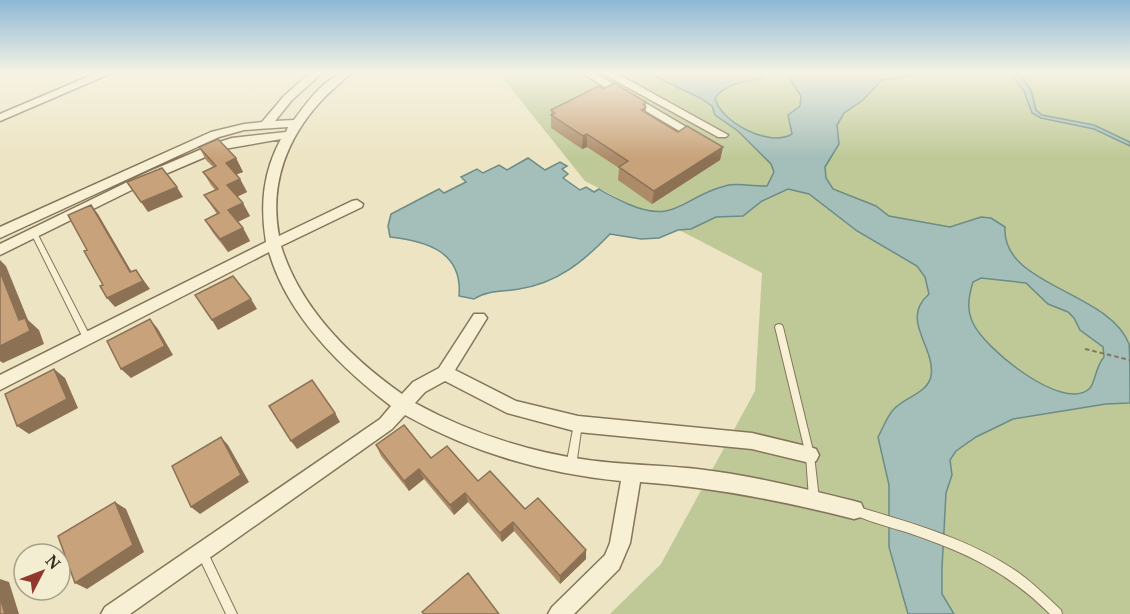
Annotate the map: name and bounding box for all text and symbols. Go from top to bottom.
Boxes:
north arrow [12,542,72,602]
text: N [41,550,66,574]

